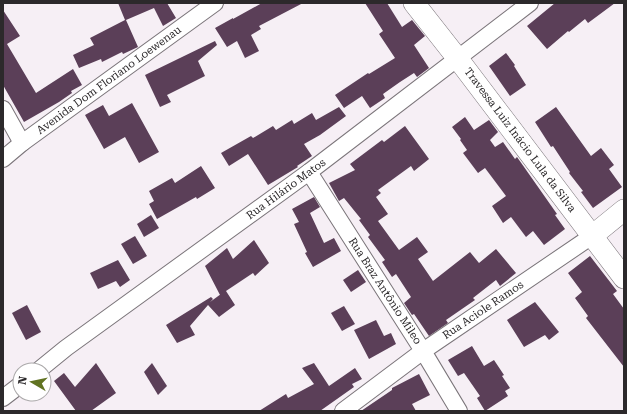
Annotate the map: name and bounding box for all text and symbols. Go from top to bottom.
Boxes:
street label: Avenida Dom Floriano Loewenau [34,23,184,137]
street label: Travessa Luiz Inácio Lula da Silva [461,65,579,215]
street label: Rua Hilário Matos [244,156,328,222]
street label: Rua Braz Antônio Mileo [346,235,425,347]
street label: Rua Aciole Ramos [440,278,526,342]
north arrow [12,362,52,402]
text: N [16,375,30,386]

